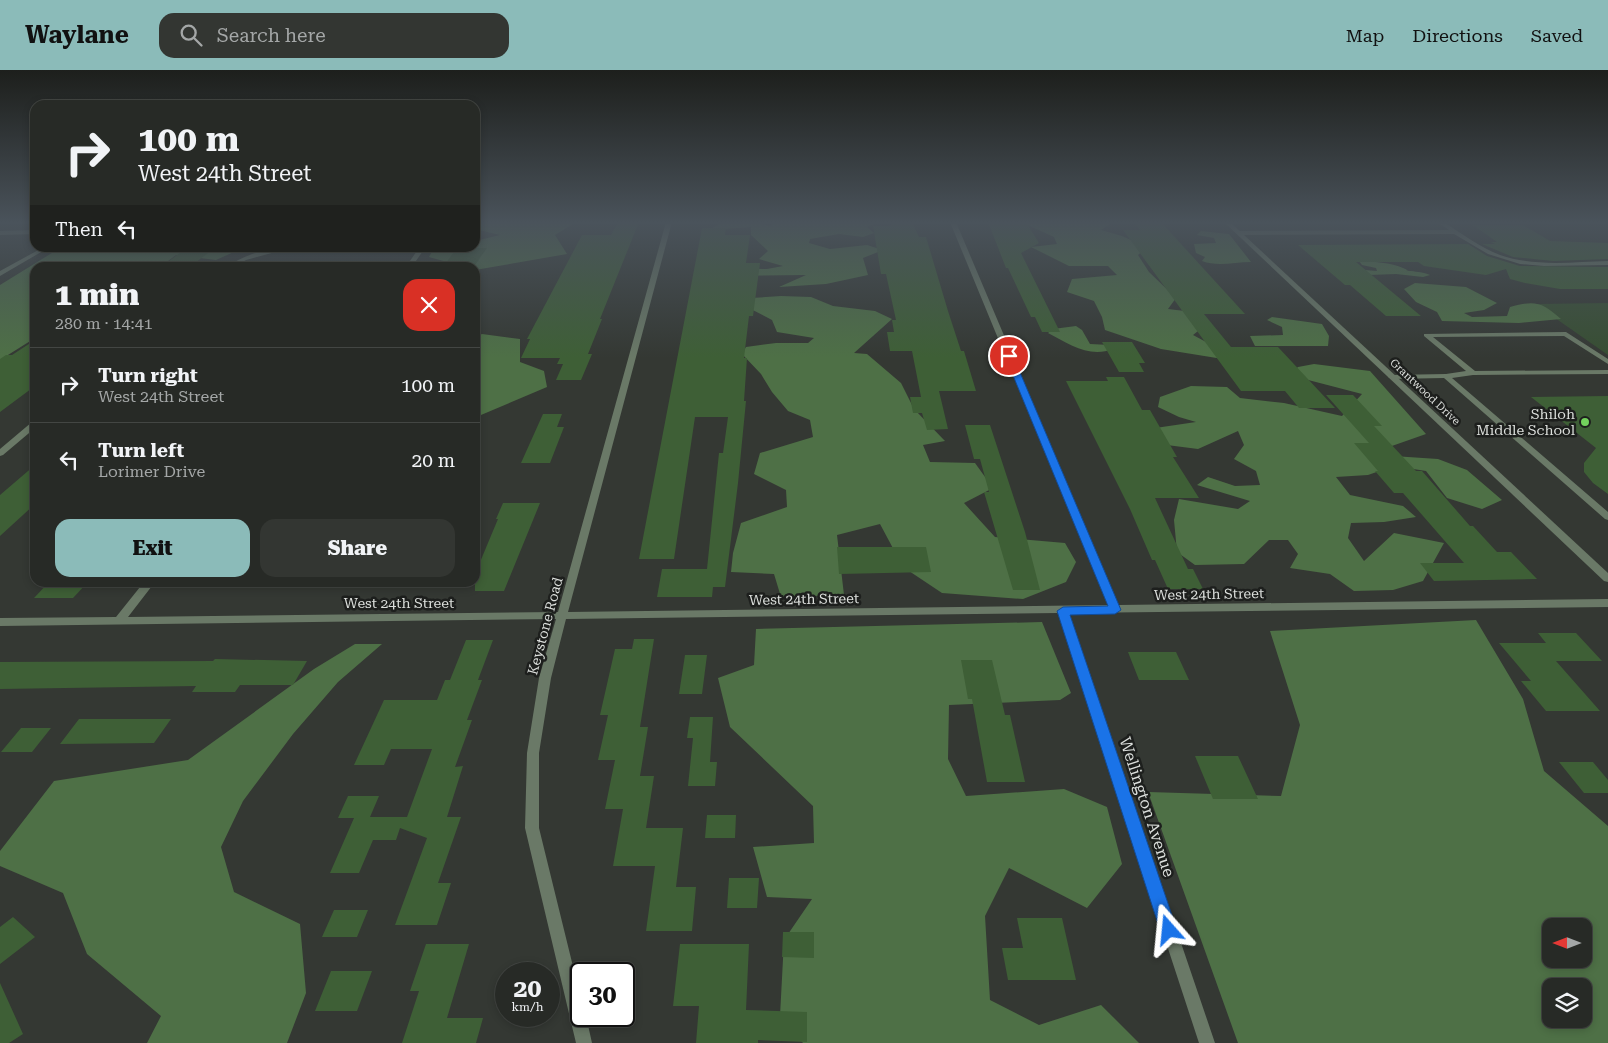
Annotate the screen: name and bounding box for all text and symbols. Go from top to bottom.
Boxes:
search box [159,13,509,58]
text: Waylane [25,21,129,49]
icon: search [177,21,205,49]
text: Search here [217,24,326,47]
text: Map [1346,25,1384,46]
text: Directions [1412,25,1503,46]
text: Saved [1531,25,1583,46]
text: 100 m [138,119,239,160]
icon: right [55,120,120,185]
text: West 24th Street [138,161,311,186]
icon: left [113,215,141,243]
text: Then [55,218,103,241]
text: 1 min [55,277,139,312]
button: close [403,279,455,331]
text: 280 m · 14:41 [55,314,153,333]
pin [988,335,1030,377]
icon: arrive [995,342,1023,370]
street label: Grantwood Drive [1387,356,1463,428]
text: Turn right [98,364,198,387]
icon: right [55,371,83,399]
text: 100 m [401,374,455,397]
text: West 24th Street [98,387,224,406]
place label: Shiloh Middle School [1476,406,1576,438]
marker: Shiloh Middle School [1579,416,1591,428]
text: Turn left [98,439,184,462]
icon: left [55,446,83,474]
text: 20 m [412,449,455,472]
text: Lorimer Drive [98,462,205,481]
button: Exit [55,519,250,577]
button: Share [260,519,455,577]
street label: Keystone Road [524,575,566,677]
street label: West 24th Street [1154,585,1264,603]
street label: West 24th Street [749,590,859,608]
street label: West 24th Street [344,595,454,611]
street label: Wellington Avenue [1115,735,1179,880]
position arrow [1142,903,1194,955]
north arrow [1542,918,1592,968]
map controls [1542,918,1592,1028]
speed limit sign: 30 [570,962,635,1027]
text: 20 [513,974,542,1003]
button: layers [1542,978,1592,1028]
text: km/h [511,1000,544,1014]

